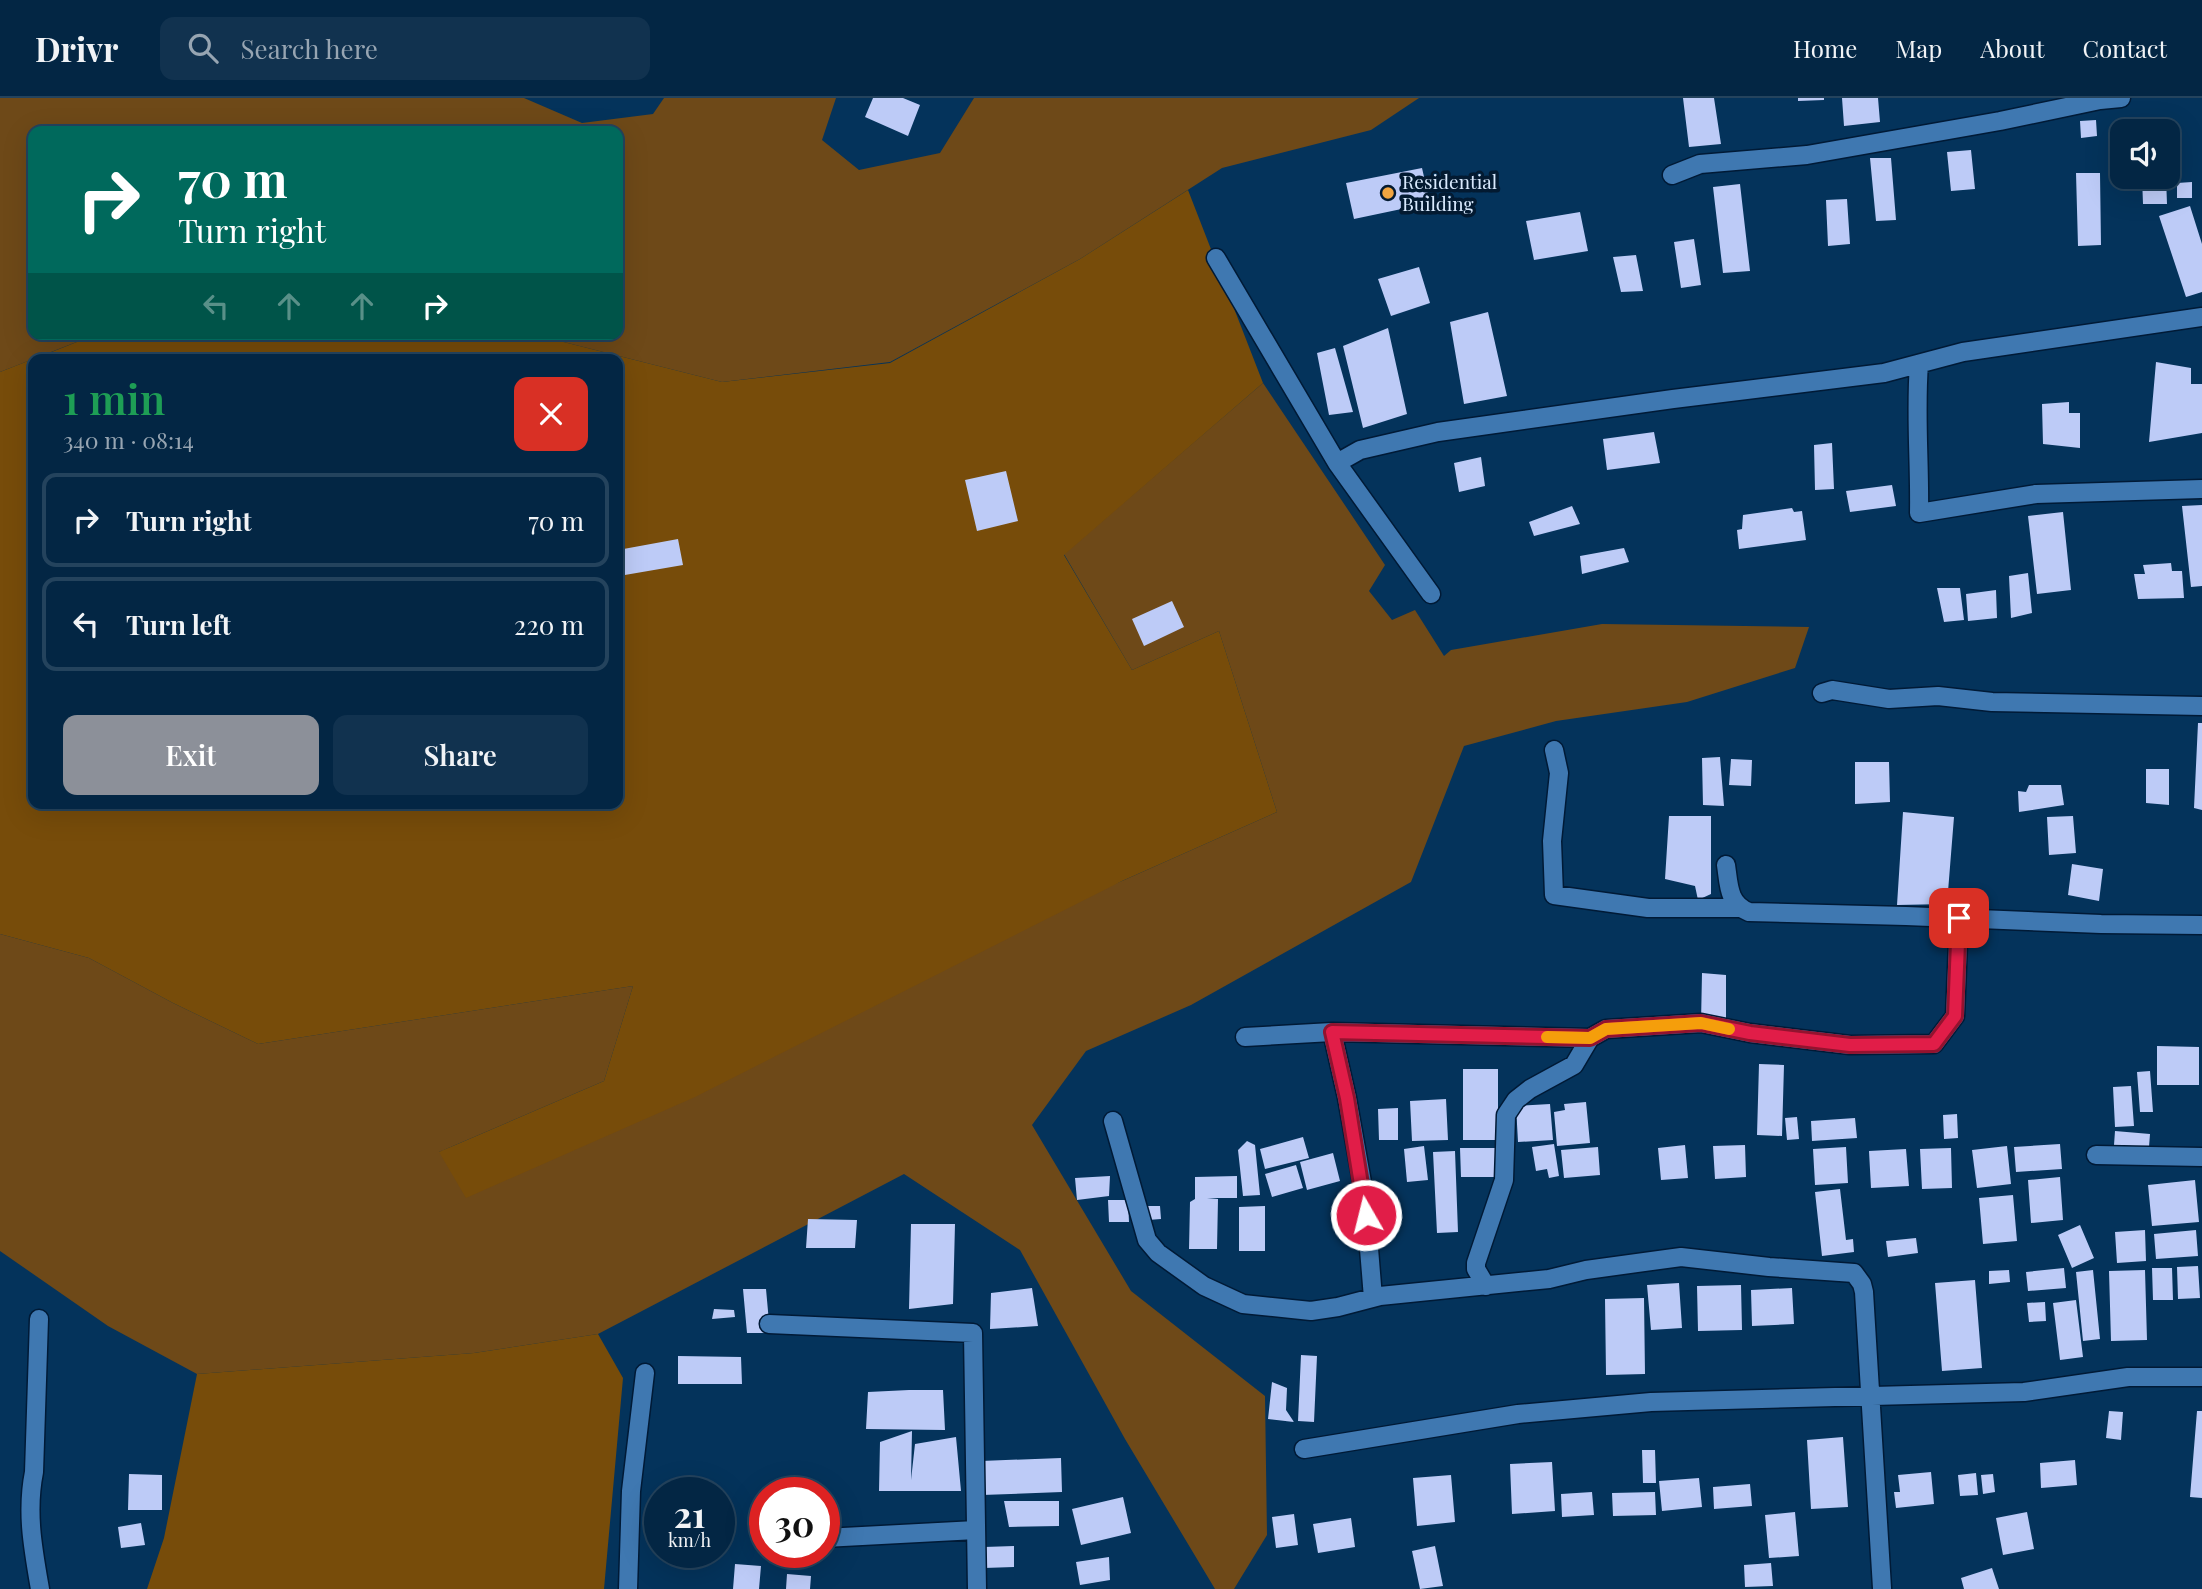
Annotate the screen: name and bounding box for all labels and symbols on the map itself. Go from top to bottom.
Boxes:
place label: Residential Building [1402,168,1498,216]
marker: Residential Building [1380,185,1396,201]
pin [1929,888,1989,948]
position arrow [1329,1178,1403,1252]
speed limit sign: 30 [749,1477,840,1568]

